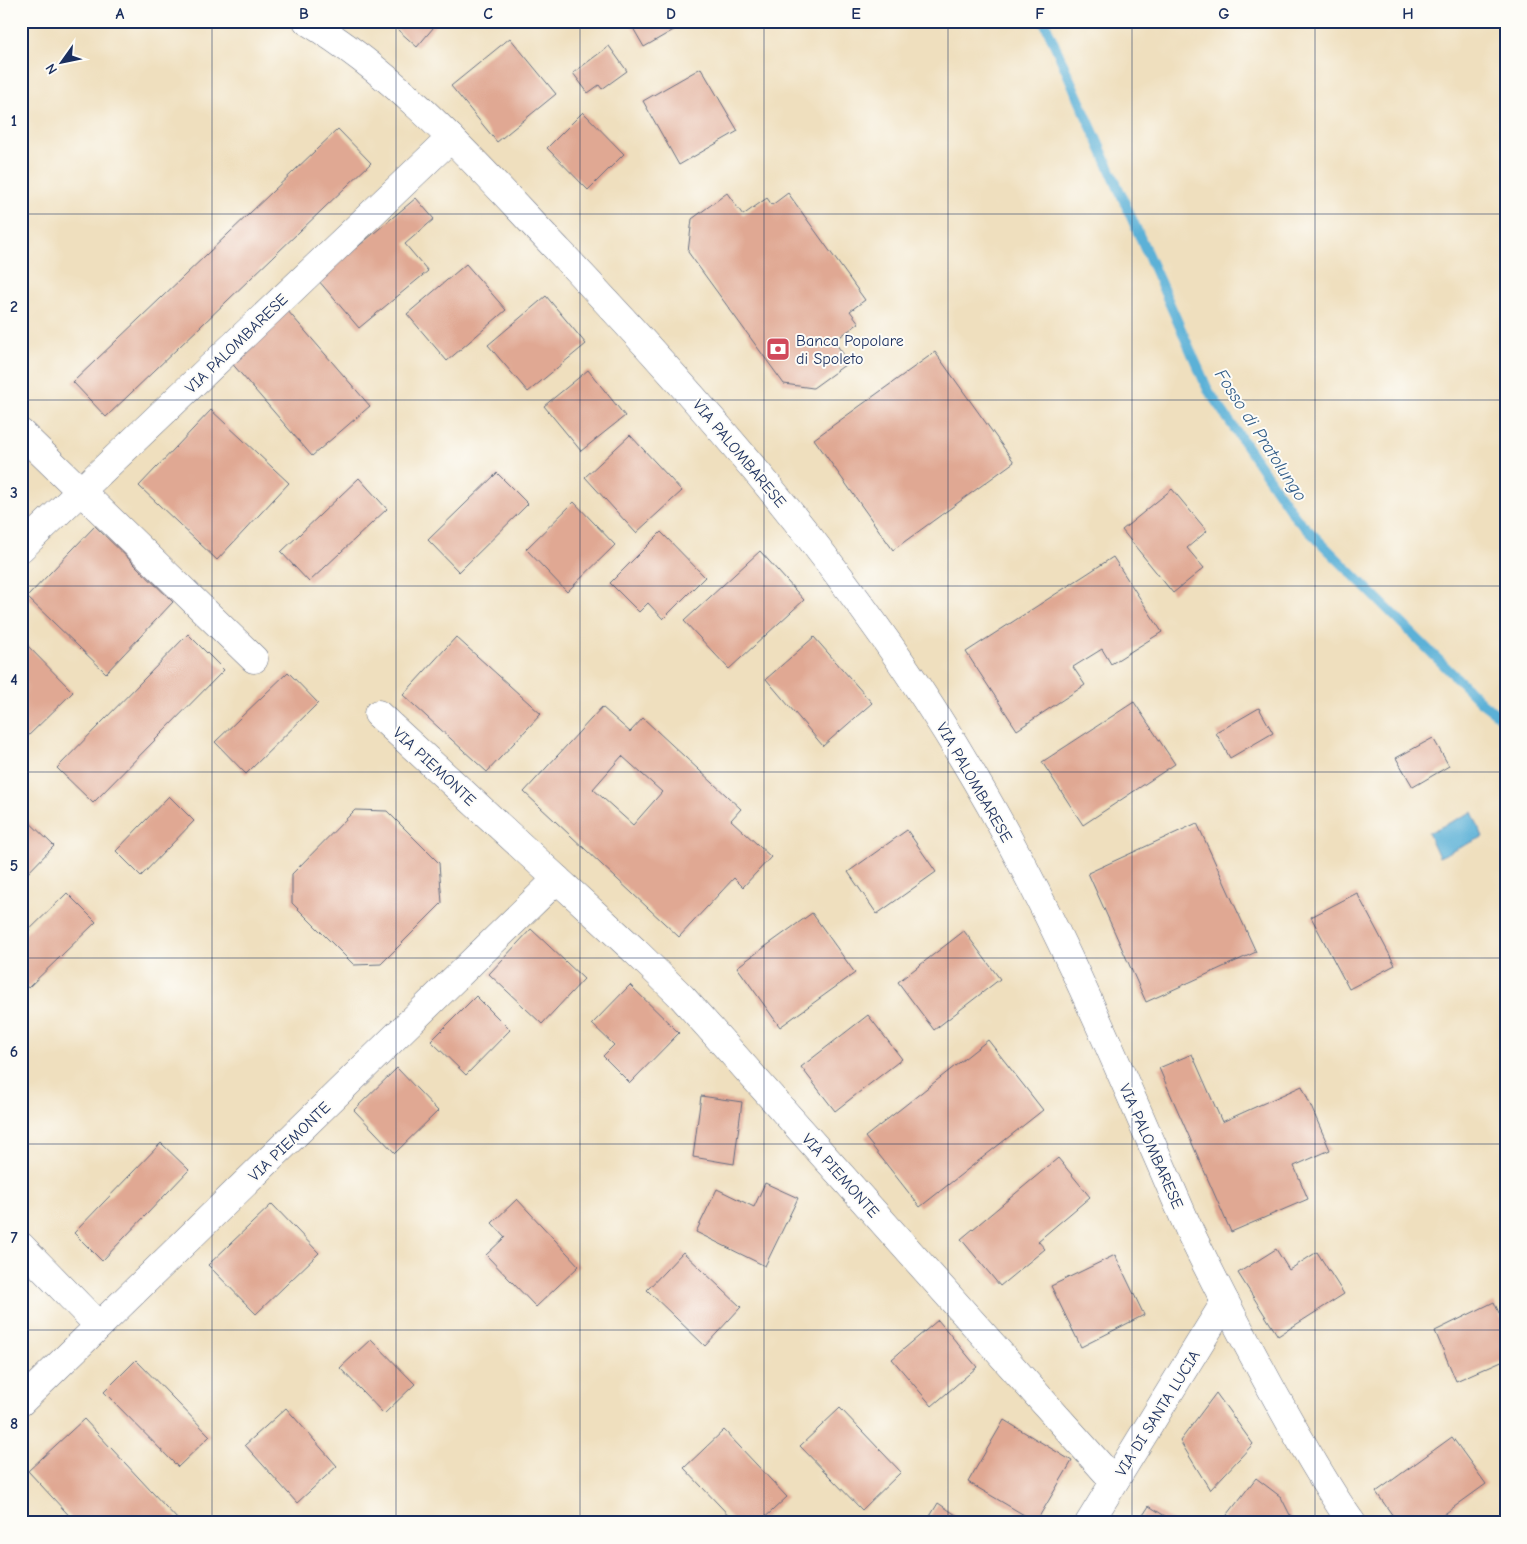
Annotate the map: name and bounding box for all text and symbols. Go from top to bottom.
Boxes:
text: A [116,5,125,23]
text: B [299,5,309,23]
text: C [483,5,493,23]
text: D [666,5,676,23]
text: E [851,5,861,23]
text: F [1035,5,1045,23]
text: G [1218,5,1230,23]
text: H [1402,5,1414,23]
north arrow [38,38,88,88]
text: N [42,60,61,77]
text: 1 [11,112,17,130]
street label: VIA PALOMBARESE [182,290,292,397]
text: 2 [10,298,18,316]
place label: Banca Popolare di Spoleto [796,332,904,368]
bank icon: Banca Popolare di Spoleto [765,336,791,362]
water label: Fosso di Pratolungo [1210,365,1311,505]
street label: VIA PALOMBARESE [689,396,790,511]
text: 3 [10,484,18,502]
text: 4 [10,671,18,689]
street label: VIA PALOMBARESE [933,719,1016,846]
street label: VIA PIEMONTE [389,724,480,810]
text: 5 [10,857,18,875]
text: 6 [10,1043,18,1061]
street label: VIA PALOMBARESE [1115,1081,1187,1212]
street label: VIA PIEMONTE [245,1098,335,1185]
street label: VIA PIEMONTE [798,1130,883,1222]
text: 7 [10,1229,18,1247]
street label: VIA DI SANTA LUCIA [1112,1347,1204,1480]
text: 8 [10,1415,18,1433]

